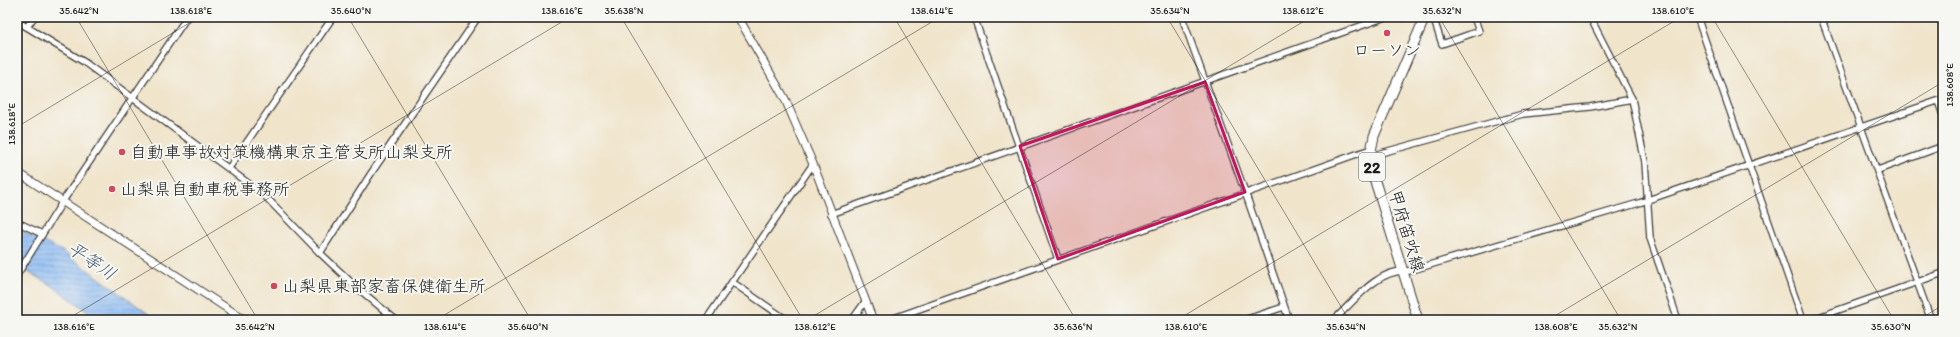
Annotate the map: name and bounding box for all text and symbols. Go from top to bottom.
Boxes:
text: 35.642°N [59,4,99,17]
text: 138.618°E [170,4,212,17]
text: 35.640°N [331,4,371,17]
text: 138.616°E [541,4,583,17]
text: 35.638°N [604,4,644,17]
text: 138.614°E [911,4,954,17]
text: 35.634°N [1150,4,1190,17]
text: 138.612°E [1282,4,1324,17]
text: 35.632°N [1423,4,1462,17]
text: 138.610°E [1652,4,1695,17]
marker: ローソン [1382,28,1392,38]
place label: ローソン [1353,40,1421,60]
text: 138.608°E [1943,63,1956,107]
text: 138.618°E [5,103,18,145]
place label: 自動車事故対策機構東京主管支所山梨支所 [130,142,453,162]
marker: 自動車事故対策機構東京主管支所山梨支所 [117,147,127,157]
road number: 22 [1359,153,1385,181]
place label: 山梨県自動車税事務所 [120,179,290,199]
marker: 山梨県自動車税事務所 [107,184,117,194]
street label: 甲府笛吹線 [1385,187,1429,275]
water label: 平等川 [63,237,121,285]
place label: 山梨県東部家畜保健衛生所 [282,276,486,296]
marker: 山梨県東部家畜保健衛生所 [269,281,279,291]
text: 138.616°E [53,320,95,333]
text: 35.642°N [235,320,275,333]
text: 138.614°E [424,320,467,333]
text: 35.640°N [508,320,548,333]
text: 138.612°E [794,320,836,333]
text: 35.636°N [1054,320,1093,333]
text: 138.610°E [1165,320,1208,333]
text: 35.634°N [1326,320,1366,333]
text: 138.608°E [1534,320,1578,333]
text: 35.632°N [1599,320,1638,333]
text: 35.630°N [1871,320,1911,333]

